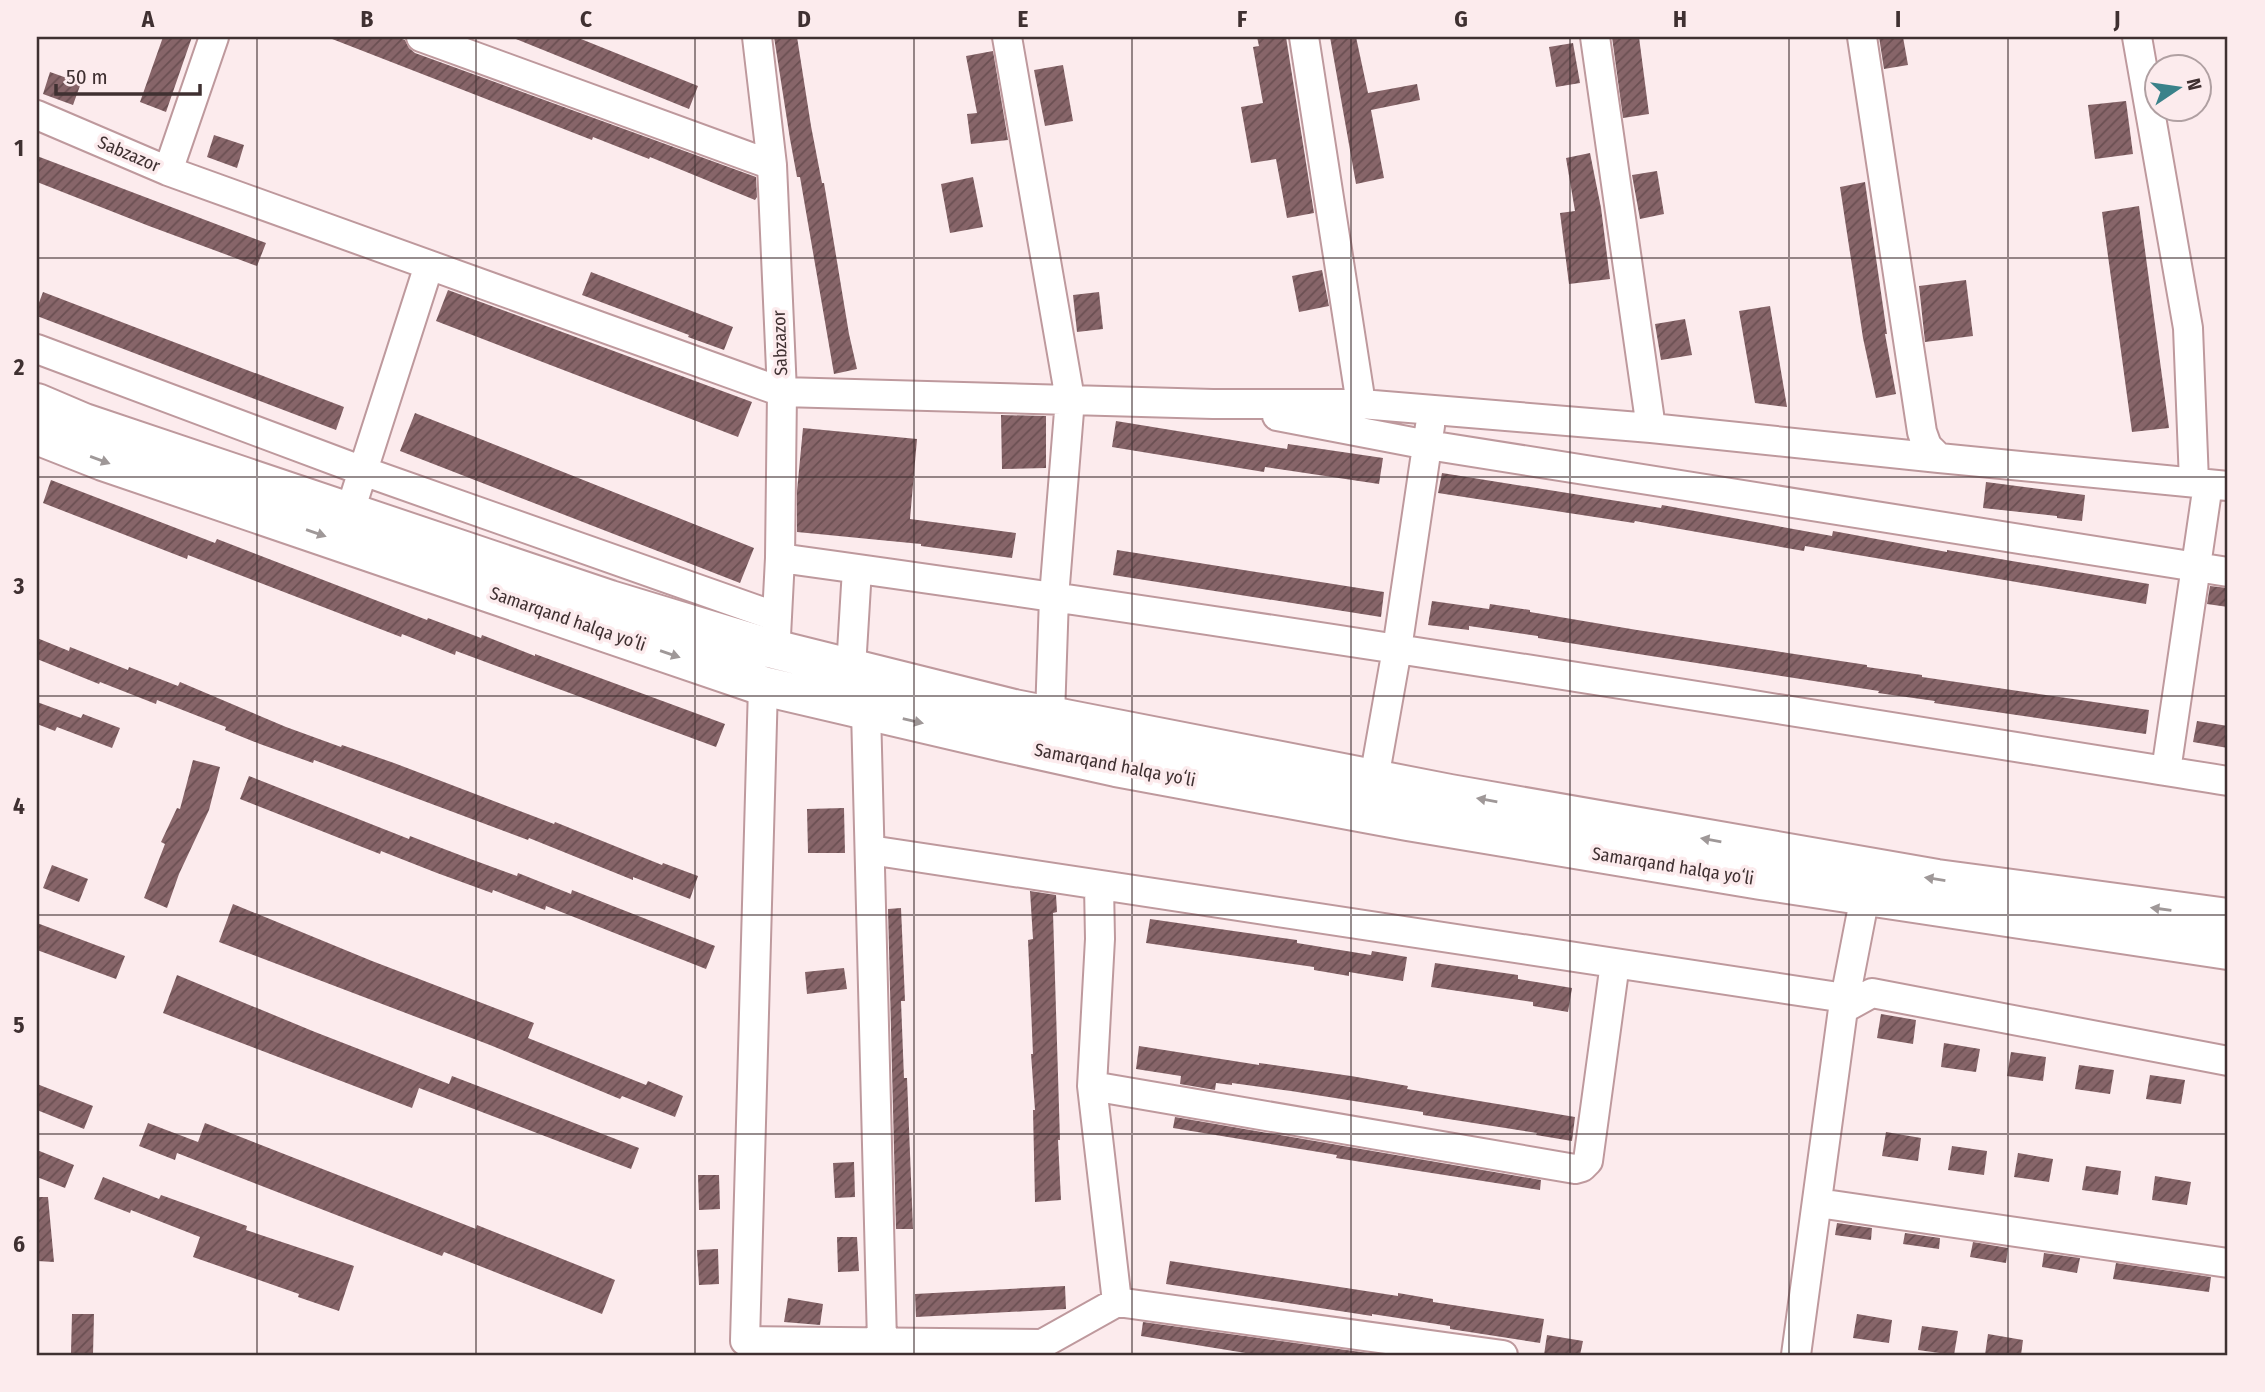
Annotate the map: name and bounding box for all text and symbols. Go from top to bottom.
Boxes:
text: A [141,5,155,33]
text: B [361,5,374,33]
text: C [580,5,592,33]
text: D [797,5,811,33]
text: E [1018,5,1029,33]
text: F [1237,5,1247,33]
text: G [1454,5,1468,33]
text: H [1673,5,1687,33]
text: I [1895,5,1901,33]
text: J [2113,5,2120,33]
scale bar [56,52,200,96]
north arrow [2142,52,2212,122]
text: 50 m [66,64,108,90]
text: N [2182,76,2207,92]
street label: Sabzazor [94,131,164,177]
text: 1 [14,134,24,162]
street label: Sabzazor [768,309,792,376]
text: 2 [13,353,25,381]
one-way arrow [90,454,111,465]
one-way arrow [305,528,326,539]
text: 3 [13,572,25,600]
street label: Samarqand halqa yoʻli [487,582,649,656]
one-way arrow [660,649,681,660]
one-way arrow [902,716,924,727]
street label: Samarqand halqa yoʻli [1033,739,1197,791]
text: 4 [13,792,25,820]
one-way arrow [1476,794,1498,805]
one-way arrow [1700,834,1722,845]
street label: Samarqand halqa yoʻli [1591,842,1755,890]
one-way arrow [1924,873,1946,884]
one-way arrow [2149,904,2171,915]
text: 5 [13,1011,25,1039]
text: 6 [13,1230,25,1258]

